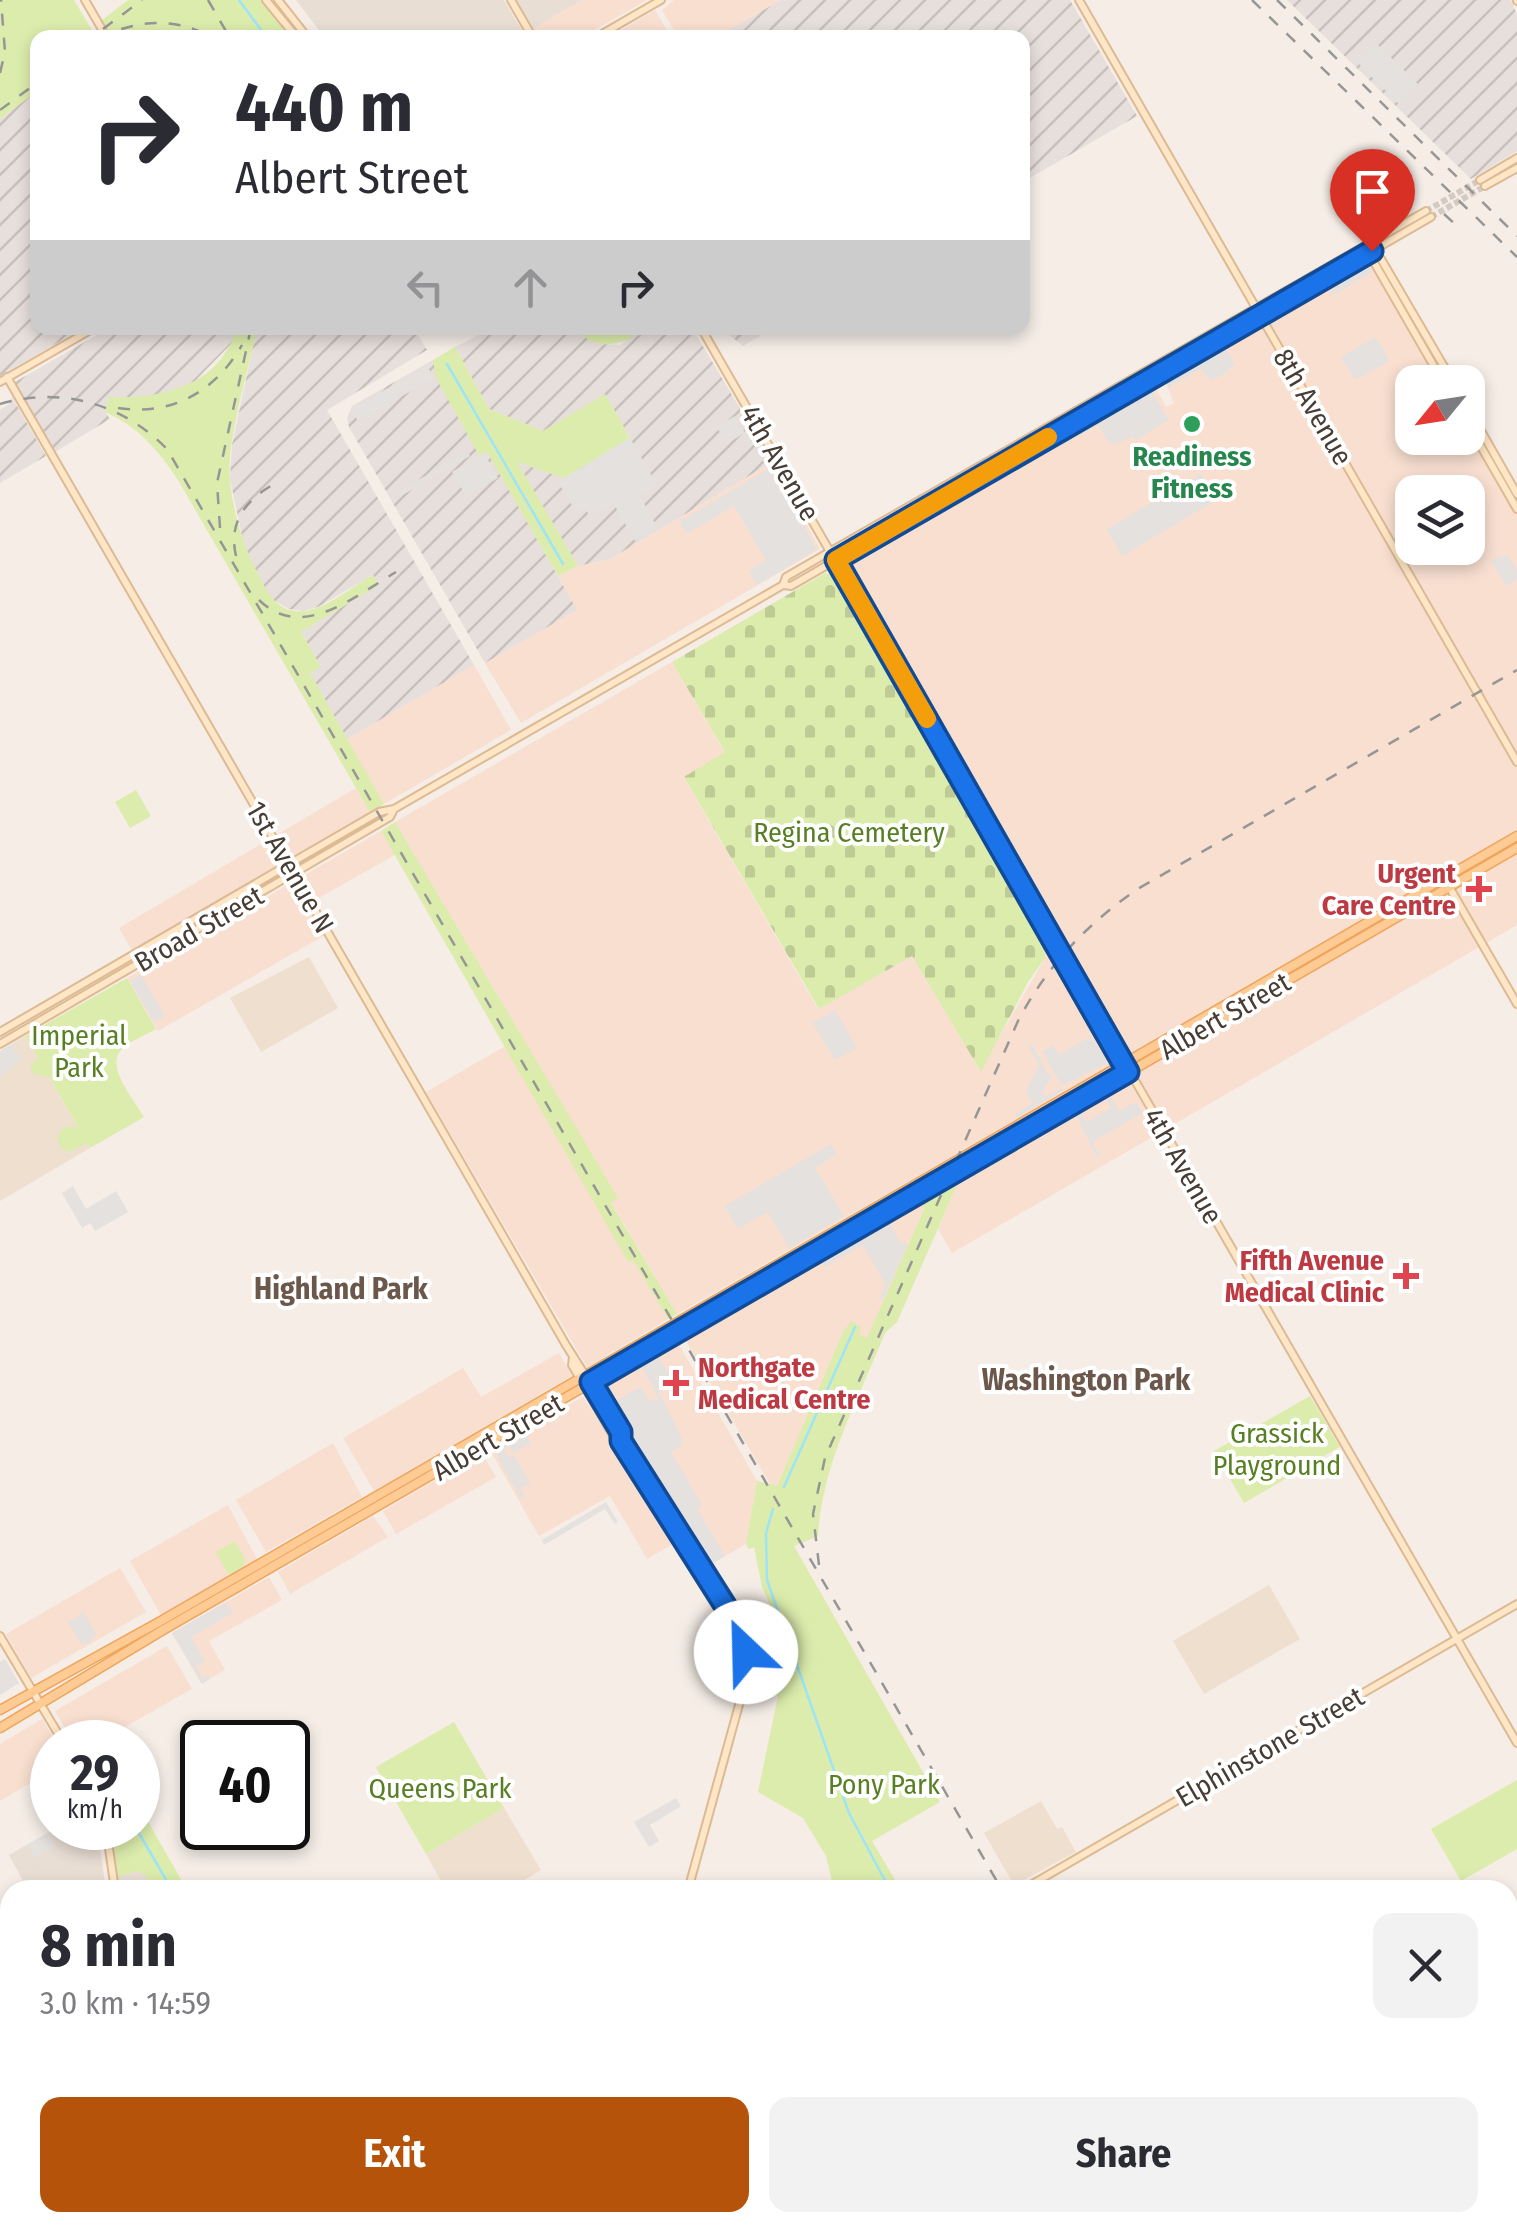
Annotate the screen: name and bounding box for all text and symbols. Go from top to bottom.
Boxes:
text: 440 m [235,66,413,150]
icon: right [70,70,200,200]
pin [1330,149,1415,252]
text: Albert Street [235,151,468,205]
icon: arrive [1345,164,1400,219]
icon: left [398,260,453,315]
icon: ahead [503,260,558,315]
icon: right [608,260,663,315]
street label: 8th Avenue [1267,343,1359,471]
north arrow [1395,365,1485,455]
map controls [1395,365,1485,565]
street label: 4th Avenue [734,399,826,527]
marker: Readiness Fitness [1181,413,1203,435]
place label: Readiness Fitness [1133,440,1251,505]
button: layers [1395,475,1485,565]
street label: 1st Avenue N [239,795,341,939]
park label: Regina Cemetery [753,816,945,849]
place label: Urgent Care Centre [1322,857,1457,922]
marker: Urgent Care Centre [1466,876,1492,902]
street label: Broad Street [129,879,270,979]
street label: Albert Street [1154,965,1297,1067]
park label: Imperial Park [31,1019,127,1084]
street label: 4th Avenue [1137,1102,1229,1230]
place label: Fifth Avenue Medical Clinic [1225,1244,1385,1309]
marker: Fifth Avenue Medical Clinic [1393,1263,1419,1289]
district label: Highland Park [254,1271,429,1307]
place label: Northgate Medical Centre [698,1351,870,1416]
district label: Washington Park [982,1362,1191,1398]
marker: Northgate Medical Centre [663,1370,689,1396]
street label: Albert Street [427,1386,570,1488]
park label: Grassick Playground [1213,1417,1341,1482]
position arrow [694,1600,798,1704]
street label: Elphinstone Street [1170,1679,1370,1814]
speed limit sign: 40 [180,1720,310,1850]
text: 29 [71,1743,119,1803]
park label: Pony Park [828,1768,941,1801]
park label: Queens Park [369,1772,512,1805]
text: km/h [67,1795,123,1825]
text: 8 min [40,1910,177,1982]
button: close [1373,1913,1478,2018]
text: 3.0 km · 14:59 [40,1984,211,2022]
button: Exit [40,2097,749,2212]
button: Share [769,2097,1478,2212]

